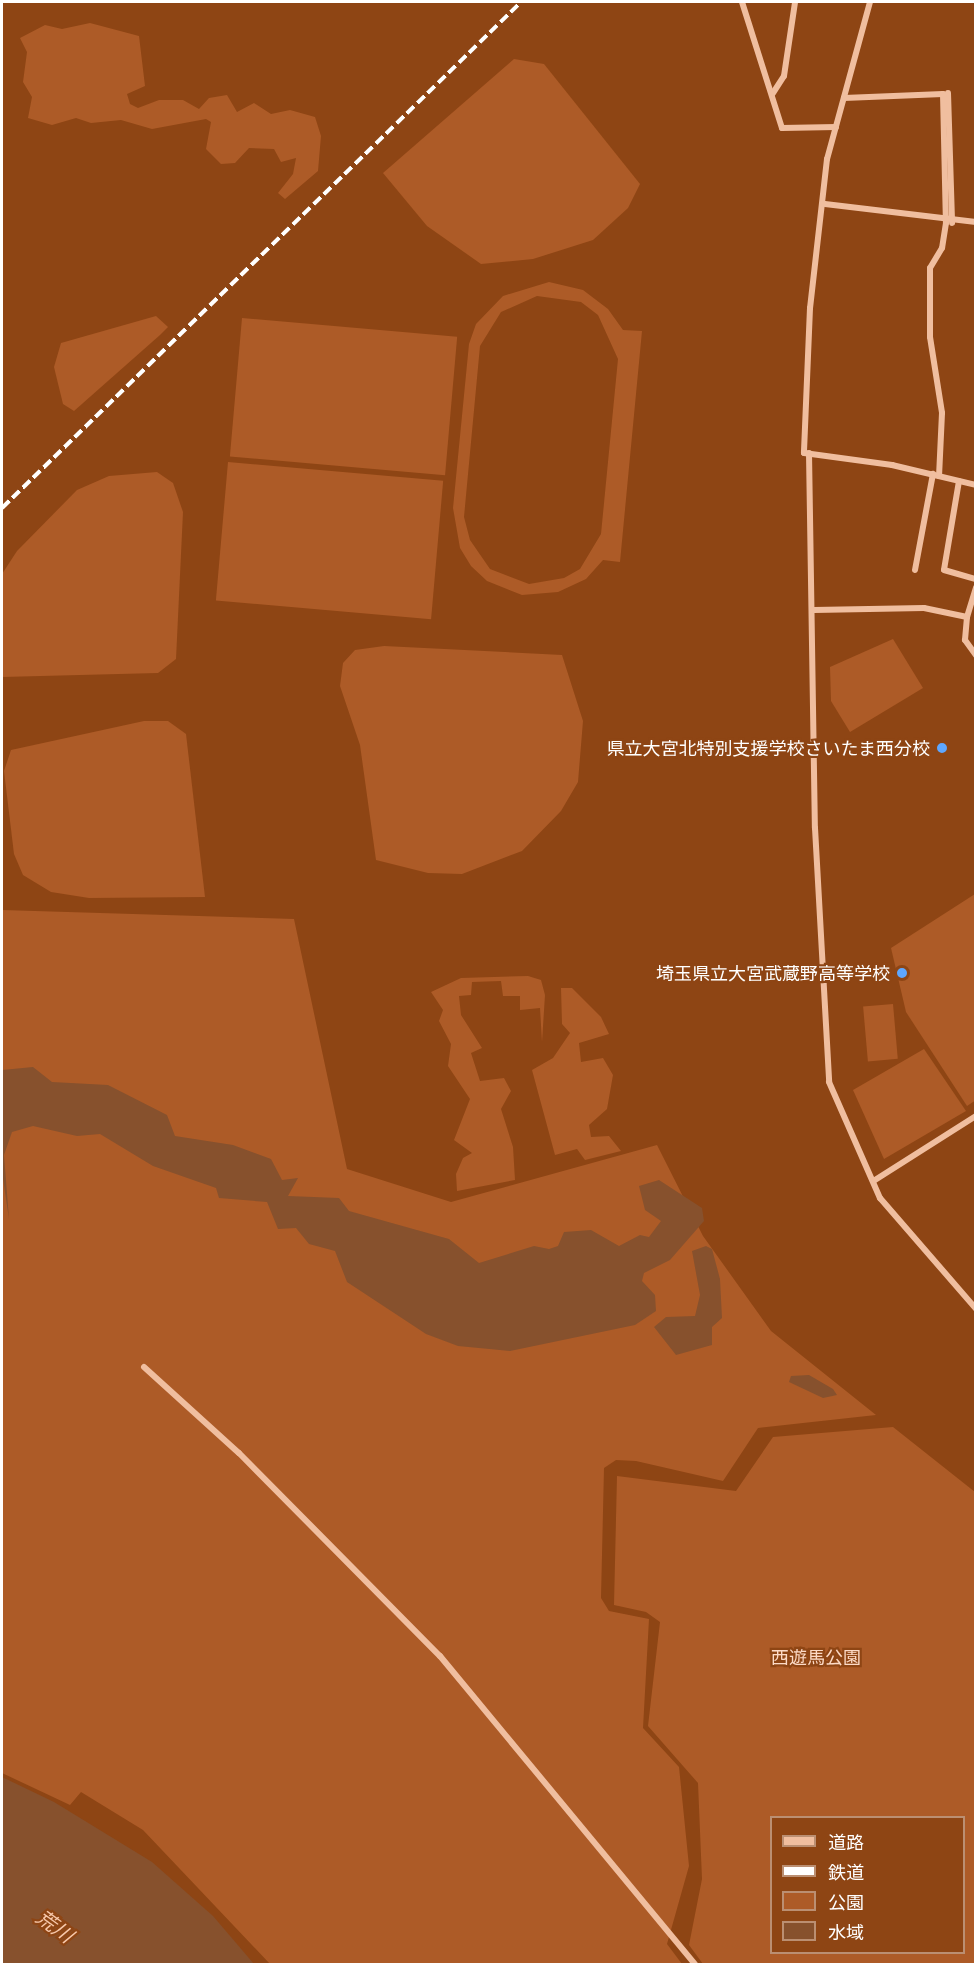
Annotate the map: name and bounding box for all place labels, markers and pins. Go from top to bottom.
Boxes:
place label: 県立大宮北特別支援学校さいたま西分校 [606,737,930,759]
marker: 県立大宮北特別支援学校さいたま西分校 [935,741,949,755]
place label: 埼玉県立大宮武蔵野高等学校 [656,962,890,984]
marker: 埼玉県立大宮武蔵野高等学校 [895,966,909,980]

